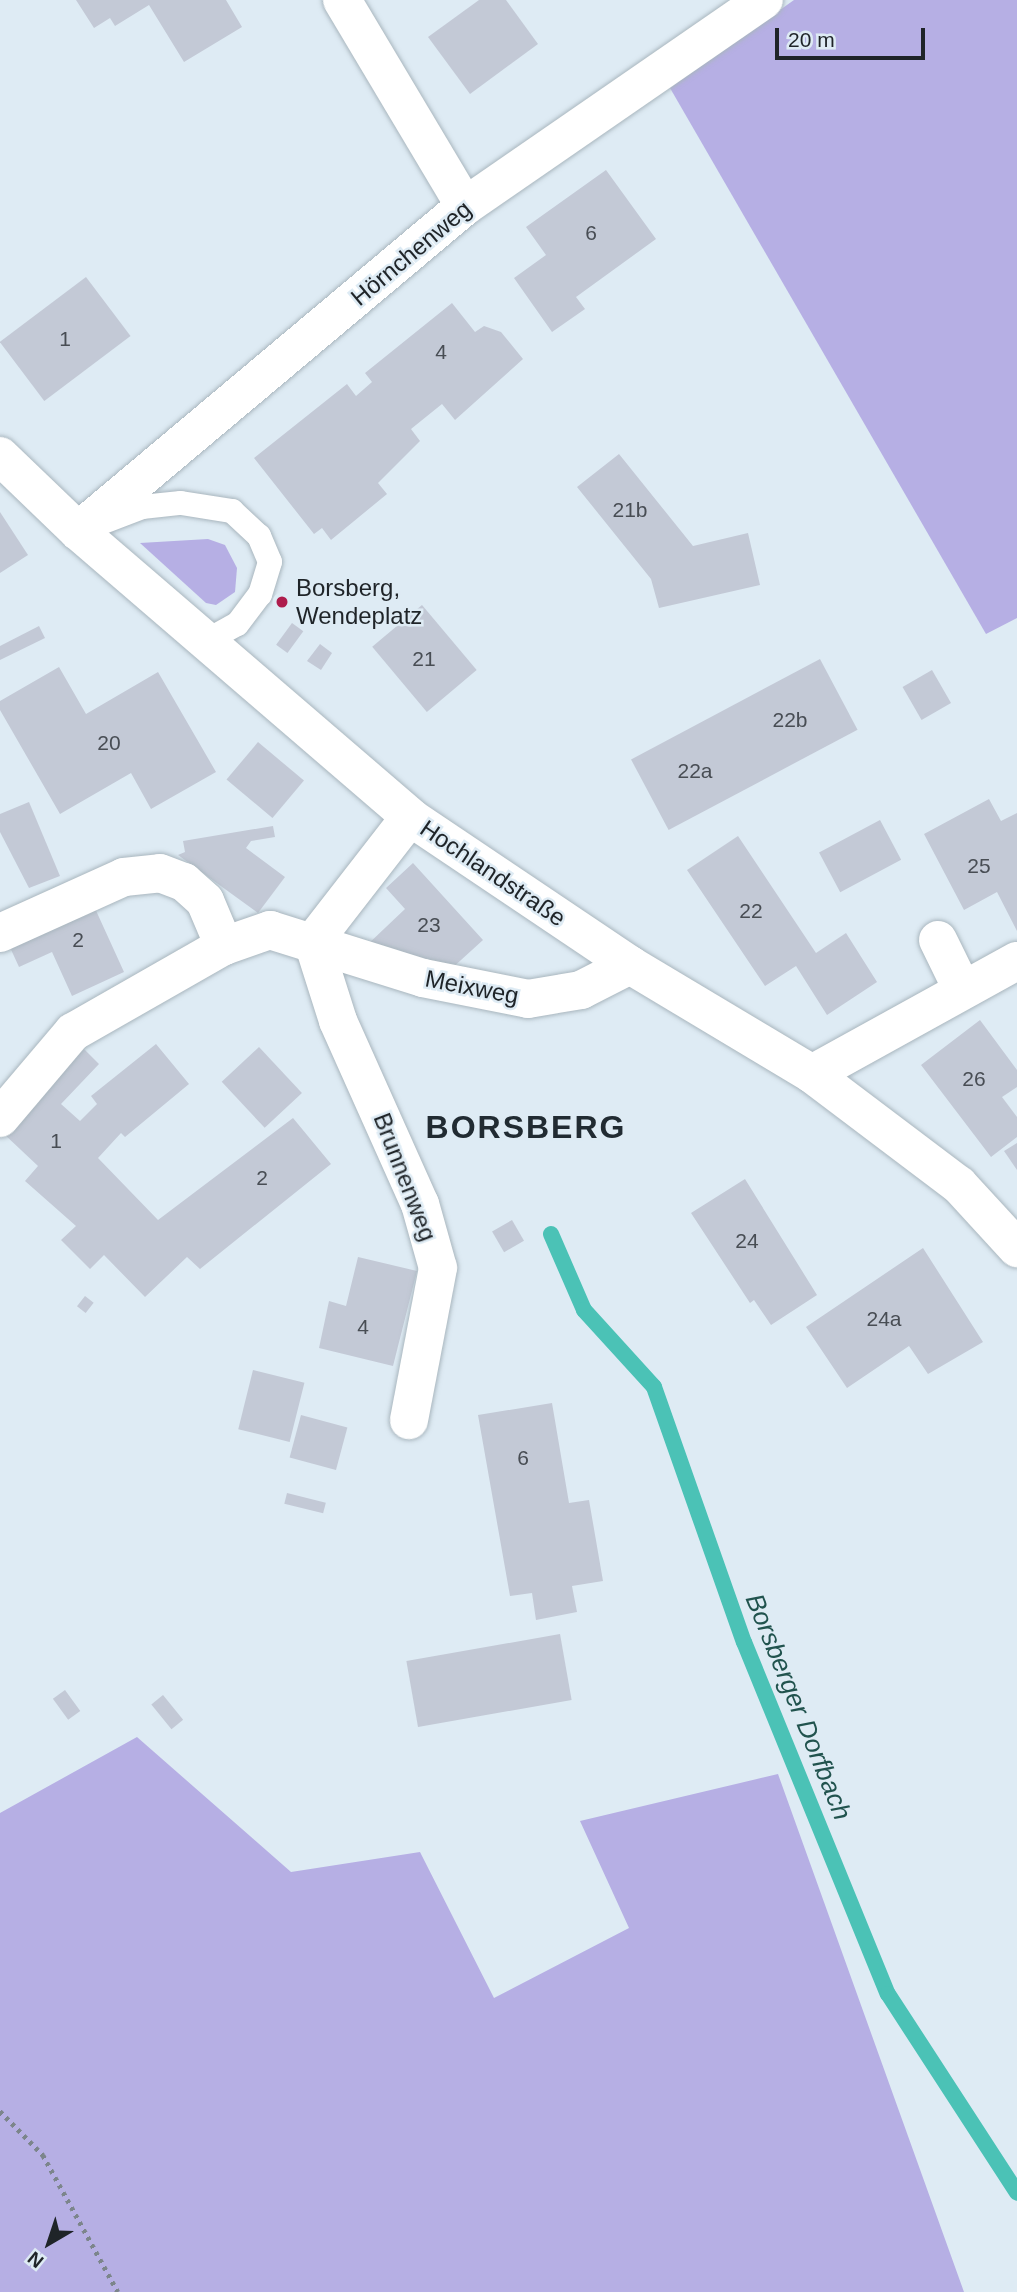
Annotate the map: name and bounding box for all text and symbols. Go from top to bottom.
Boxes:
scale bar [779,14,930,58]
text: 20 m [788,28,835,51]
street label: Hörnchenweg [345,194,477,312]
house number: 6 [585,220,597,246]
house number: 1 [59,326,71,352]
house number: 4 [435,339,447,365]
house number: 21b [612,497,648,523]
place label: Borsberg, Wendeplatz [296,574,422,630]
marker: Borsberg, Wendeplatz [274,594,290,610]
house number: 21 [412,646,436,672]
house number: 22b [772,707,808,733]
house number: 20 [97,730,121,756]
house number: 22a [677,758,713,784]
street label: Hochlandstraße [415,814,571,932]
house number: 25 [967,853,991,879]
house number: 22 [739,898,763,924]
house number: 23 [417,912,441,938]
house number: 2 [72,927,84,953]
street label: Meixweg [423,964,521,1010]
house number: 26 [962,1066,986,1092]
district label: BORSBERG [427,1108,625,1146]
street label: Brunnenweg [367,1109,443,1245]
house number: 1 [50,1128,62,1154]
house number: 2 [256,1165,268,1191]
house number: 24 [735,1228,759,1254]
house number: 24a [866,1306,902,1332]
house number: 4 [357,1314,369,1340]
house number: 6 [517,1445,529,1471]
water label: Borsberger Dorfbach [738,1589,858,1825]
north arrow [14,2208,84,2278]
text: N [24,2247,47,2272]

